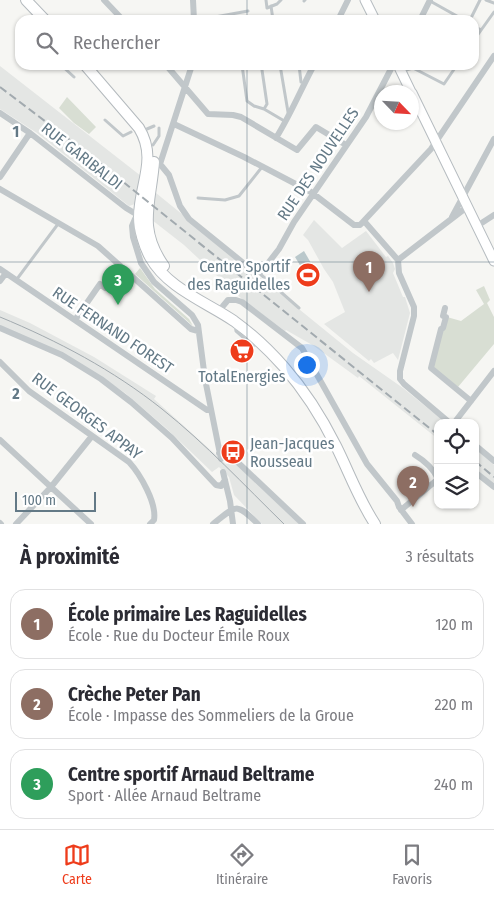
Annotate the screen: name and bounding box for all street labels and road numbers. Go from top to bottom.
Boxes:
street label: RUE DES NOUVELLES [273,104,363,224]
street label: RUE GARIBALDI [38,119,126,193]
street label: RUE FERNAND FOREST [49,283,177,378]
street label: RUE GEORGES APPAY [28,369,146,463]

